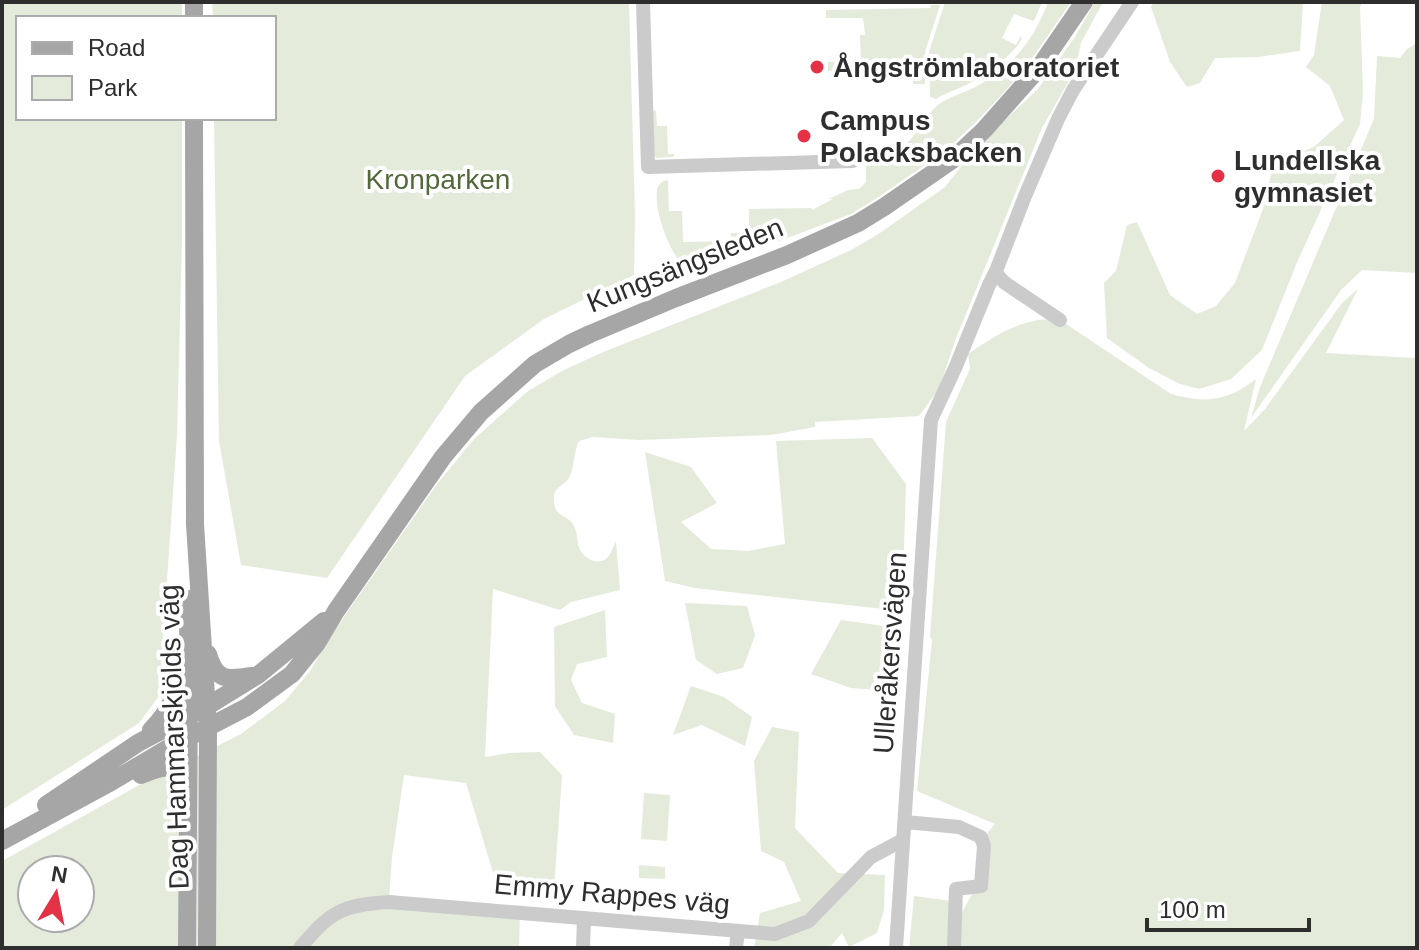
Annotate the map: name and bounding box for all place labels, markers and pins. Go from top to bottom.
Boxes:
place label: Ångströmlaboratoriet [833,52,1119,83]
marker: Ångströmlaboratoriet [808,58,826,76]
place label: Campus Polacksbacken [820,105,1022,168]
marker: Campus Polacksbacken [795,127,813,145]
place label: Lundellska gymnasiet [1234,145,1381,208]
marker: Lundellska gymnasiet [1209,167,1227,185]

